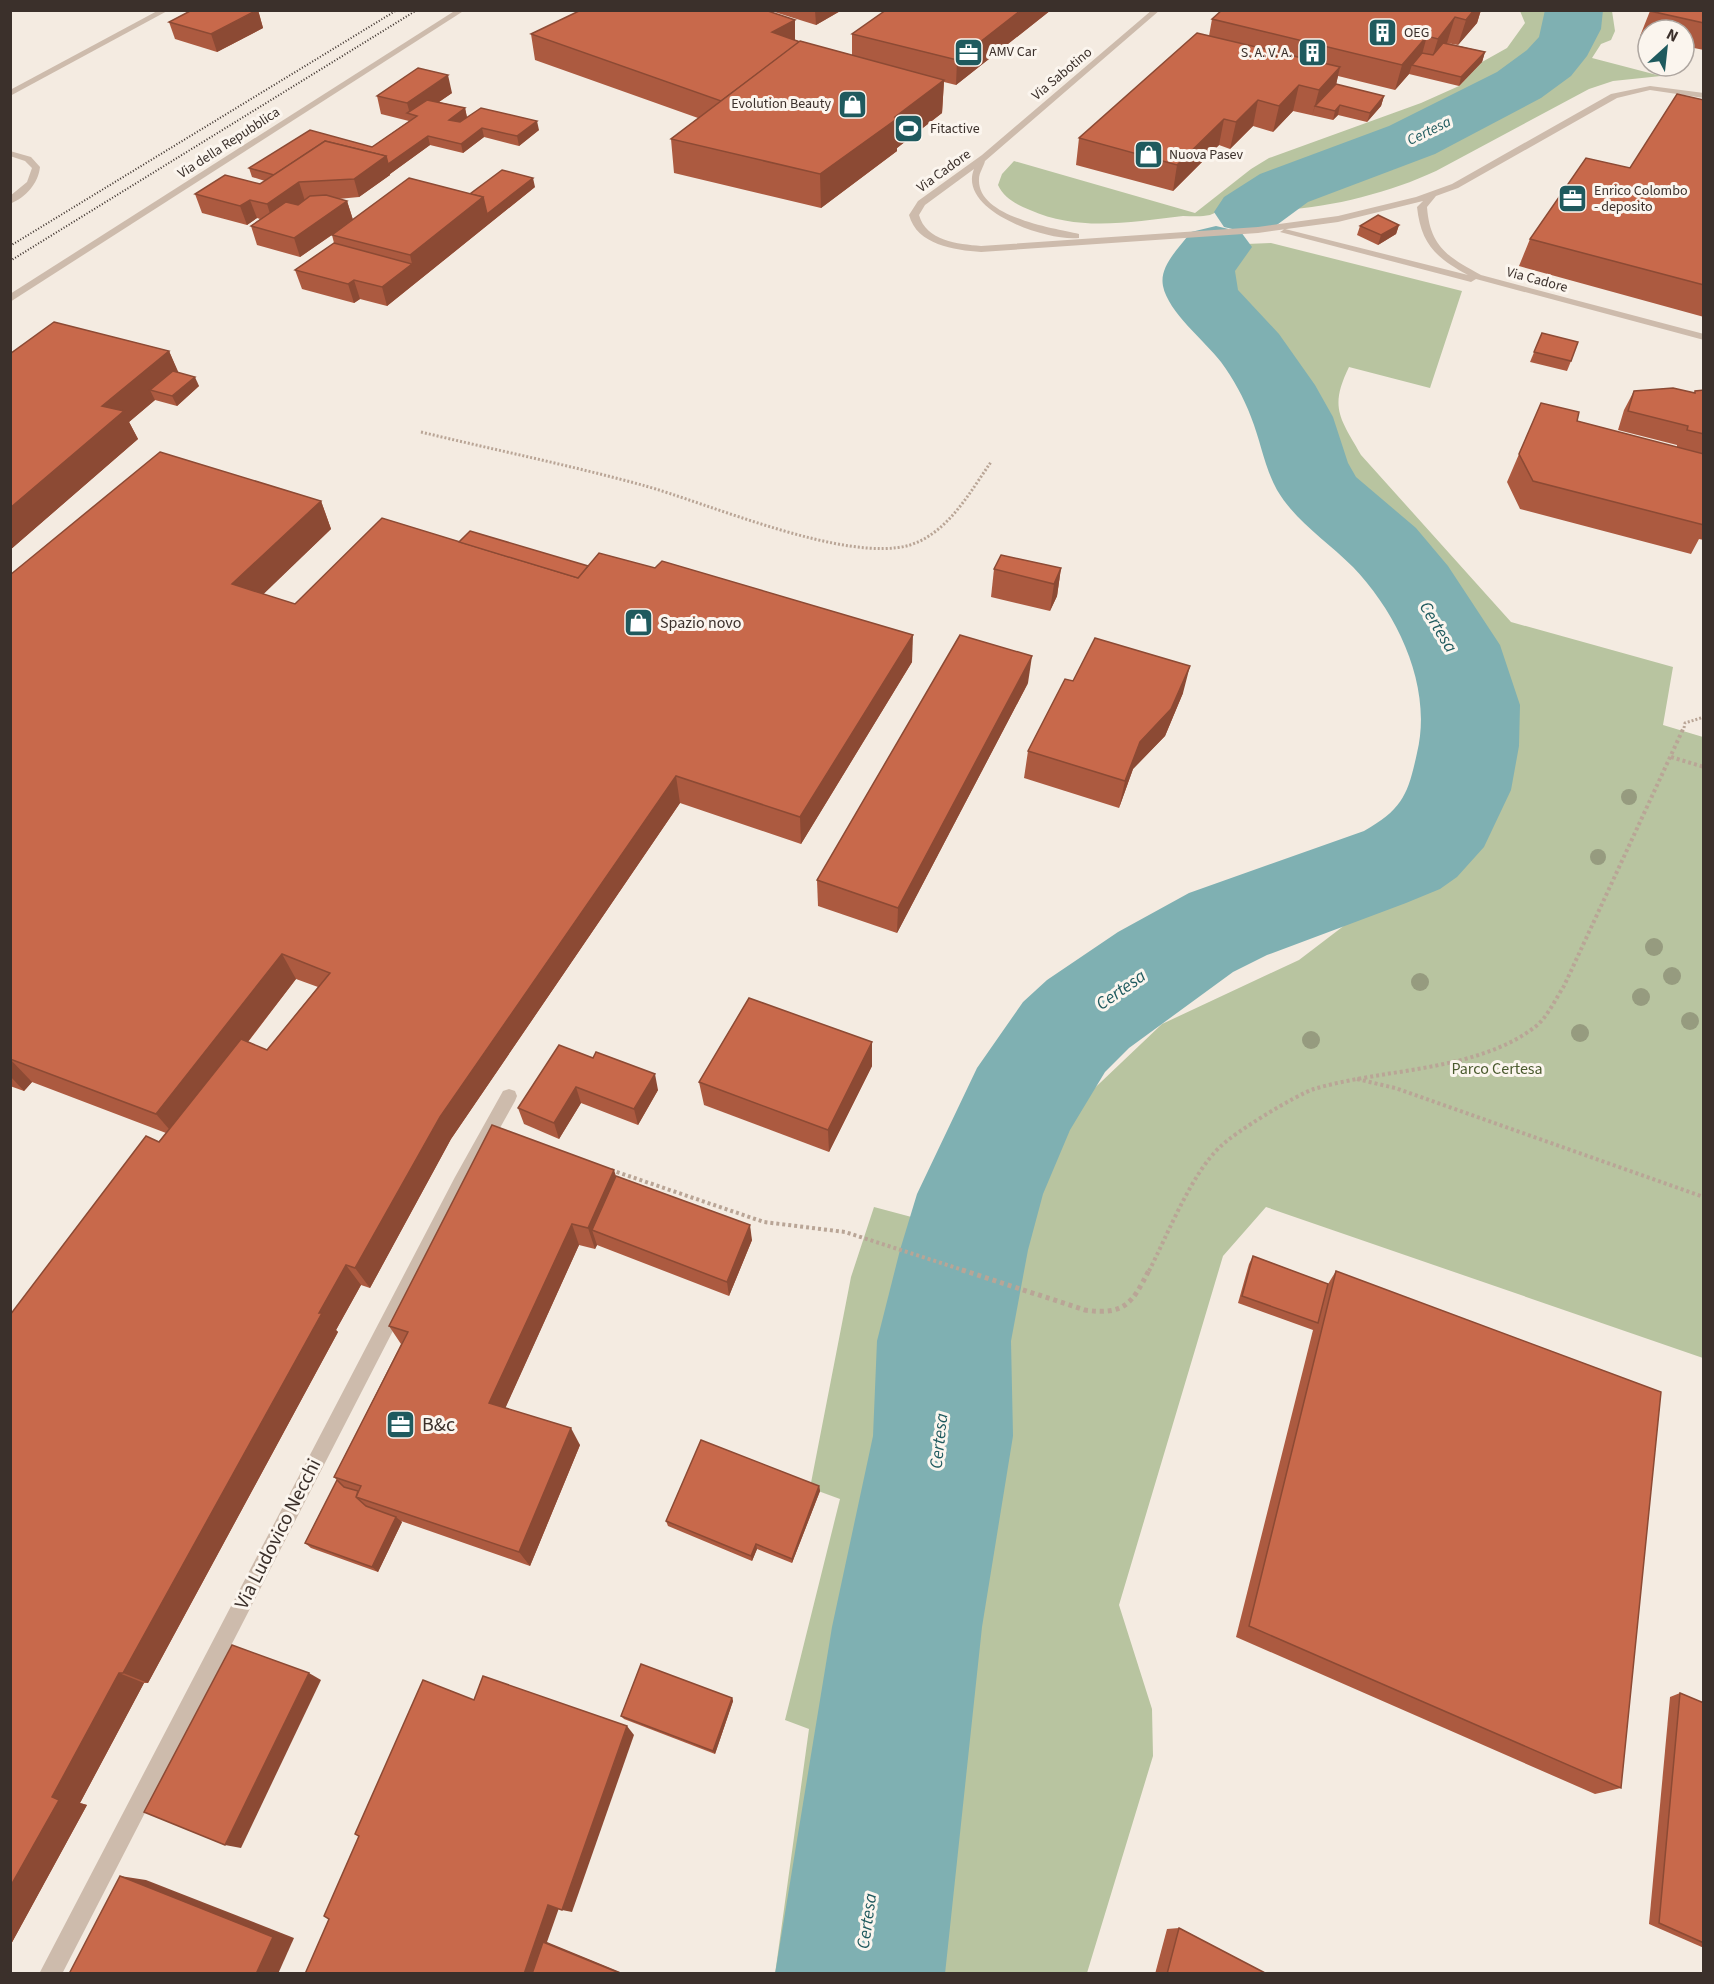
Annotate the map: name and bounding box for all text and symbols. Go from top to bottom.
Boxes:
building icon: OEG [1367,17,1399,49]
north arrow [1636,18,1696,78]
place label: OEG [1404,23,1429,43]
text: N [1663,23,1682,48]
office icon: AMV Car [952,36,984,68]
building icon: S. A. V. A. [1297,37,1329,69]
place label: AMV Car [989,42,1037,62]
street label: Via Sabotino [1027,43,1097,105]
place label: S. A. V. A. [1241,43,1292,63]
shop icon: Evolution Beauty [836,88,868,120]
place label: Evolution Beauty [731,94,831,114]
street label: Via della Repubblica [174,102,284,184]
water label: Certesa [1403,111,1455,151]
sports icon: Fitactive [893,113,925,145]
place label: Fitactive [930,119,980,139]
shop icon: Nuova Pasev [1132,139,1164,171]
street label: Via Cadore [913,144,975,197]
place label: Nuova Pasev [1169,145,1244,165]
place label: Enrico Colombo - deposito [1594,181,1688,217]
office icon: Enrico Colombo - deposito [1557,183,1589,215]
street label: Via Cadore [1504,262,1570,298]
water label: Certesa [1413,597,1463,658]
shop icon: Spazio novo [623,607,655,639]
place label: Spazio novo [660,612,741,634]
water label: Certesa [1091,964,1151,1016]
park label: Parco Certesa [1451,1058,1543,1080]
office icon: B&c [385,1409,417,1441]
place label: B&c [422,1411,455,1439]
water label: Certesa [924,1412,954,1470]
street label: Via Ludovico Necchi [228,1454,328,1614]
water label: Certesa [851,1891,883,1950]

